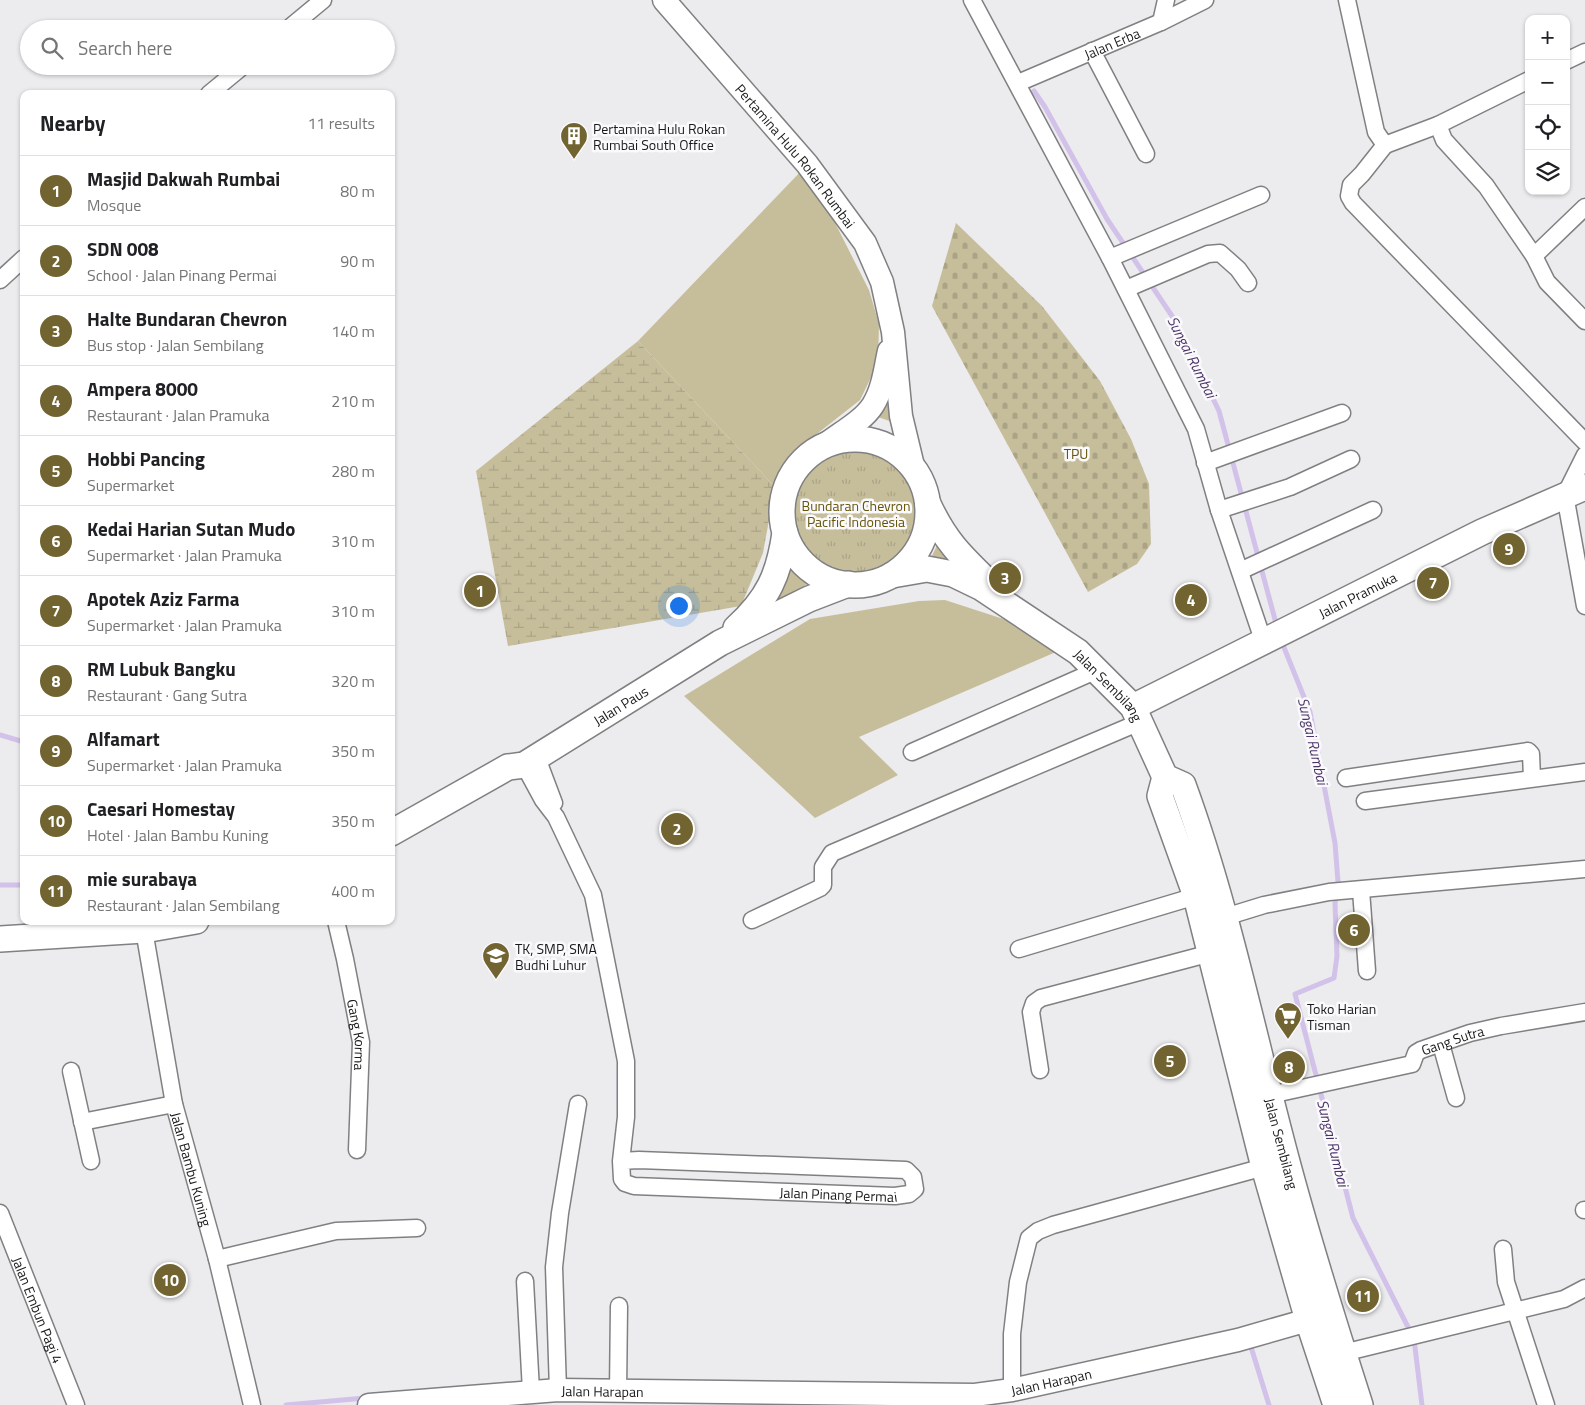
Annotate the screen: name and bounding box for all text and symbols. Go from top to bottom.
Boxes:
map controls [1525,15,1570,195]
button: + [1525,15,1570,60]
search box [20,20,395,75]
street label: Jalan Erba [1081,22,1143,64]
text: Search here [78,33,172,62]
icon: search [38,34,66,62]
button: − [1525,60,1570,105]
street label: Pertamina Hulu Rokan Rumbai [731,79,861,232]
button: locate [1525,105,1570,150]
text: Nearby [40,107,105,139]
text: 11 results [307,111,375,135]
place label: Pertamina Hulu Rokan Rumbai South Office [593,118,725,155]
building icon: Pertamina Hulu Rokan Rumbai South Office [559,121,589,160]
button: layers [1525,150,1570,195]
text: Masjid Dakwah Rumbai [87,164,280,193]
text: 1 [52,179,60,203]
text: 80 m [340,179,375,203]
text: Mosque [87,193,141,217]
text: SDN 008 [87,234,159,263]
text: 2 [52,249,60,273]
text: 90 m [340,249,375,273]
text: School · Jalan Pinang Permai [87,263,277,287]
text: Halte Bundaran Chevron [87,304,287,333]
water label: Sungai Rumbai [1162,312,1223,404]
text: 3 [52,319,60,343]
text: 140 m [331,319,375,343]
text: Bus stop · Jalan Sembilang [87,333,264,357]
text: Ampera 8000 [87,374,198,403]
text: 4 [52,389,60,413]
text: 210 m [331,389,375,413]
text: Restaurant · Jalan Pramuka [87,403,270,427]
park label: TPU [1064,443,1088,464]
text: Hobbi Pancing [87,444,205,473]
text: 5 [52,459,60,483]
text: 280 m [331,459,375,483]
text: Supermarket [87,473,174,497]
park label: Bundaran Chevron Pacific Indonesia [802,495,910,532]
text: Kedai Harian Sutan Mudo [87,514,295,543]
text: 6 [52,529,60,553]
text: 310 m [331,529,375,553]
pin: 9 [1493,530,1525,568]
text: Supermarket · Jalan Pramuka [87,543,282,567]
pin: 3 [989,559,1021,597]
pin: 7 [1417,564,1449,602]
street label: Jalan Pramuka [1315,566,1400,623]
pin: 1 [464,572,496,610]
pin: 4 [1175,581,1207,619]
text: Apotek Aziz Farma [87,584,239,613]
your location [666,593,692,619]
text: 7 [52,599,60,623]
text: 310 m [331,599,375,623]
text: Supermarket · Jalan Pramuka [87,613,282,637]
street label: Jalan Sembilang [1070,644,1149,725]
text: RM Lubuk Bangku [87,654,236,683]
text: 8 [52,669,60,693]
text: 320 m [331,669,375,693]
street label: Jalan Paus [589,680,652,730]
text: Restaurant · Gang Sutra [87,683,247,707]
water label: Sungai Rumbai [1292,695,1335,789]
text: Alfamart [87,724,160,753]
text: 9 [52,739,60,763]
text: 350 m [331,739,375,763]
text: Supermarket · Jalan Pramuka [87,753,282,777]
text: Caesari Homestay [87,794,235,823]
text: 10 [47,809,65,833]
text: 350 m [331,809,375,833]
pin: 2 [661,810,693,848]
text: Hotel · Jalan Bambu Kuning [87,823,268,847]
text: mie surabaya [87,864,197,893]
text: 11 [47,879,65,903]
text: 400 m [331,879,375,903]
text: Restaurant · Jalan Sembilang [87,893,280,917]
pin: 6 [1338,911,1370,949]
place label: TK, SMP, SMA Budhi Luhur [515,938,598,975]
school or university icon: TK, SMP, SMA Budhi Luhur [481,941,511,980]
street label: Gang Korma [342,997,372,1071]
place label: Toko Harian Tisman [1307,998,1376,1035]
supermarket icon: Toko Harian Tisman [1273,1001,1303,1040]
street label: Gang Sutra [1418,1020,1486,1060]
pin: 5 [1154,1042,1186,1080]
pin: 8 [1273,1048,1305,1086]
street label: Jalan Sembilang [1260,1095,1304,1191]
water label: Sungai Rumbai [1311,1097,1355,1191]
street label: Jalan Bambu Kuning [166,1109,218,1229]
street label: Jalan Pinang Permai [779,1181,899,1207]
street label: Jalan Embun Pagi 4 [8,1253,69,1366]
pin: 10 [154,1261,186,1299]
pin: 11 [1347,1277,1379,1315]
street label: Jalan Harapan [1009,1362,1094,1400]
street label: Jalan Harapan [561,1380,644,1402]

